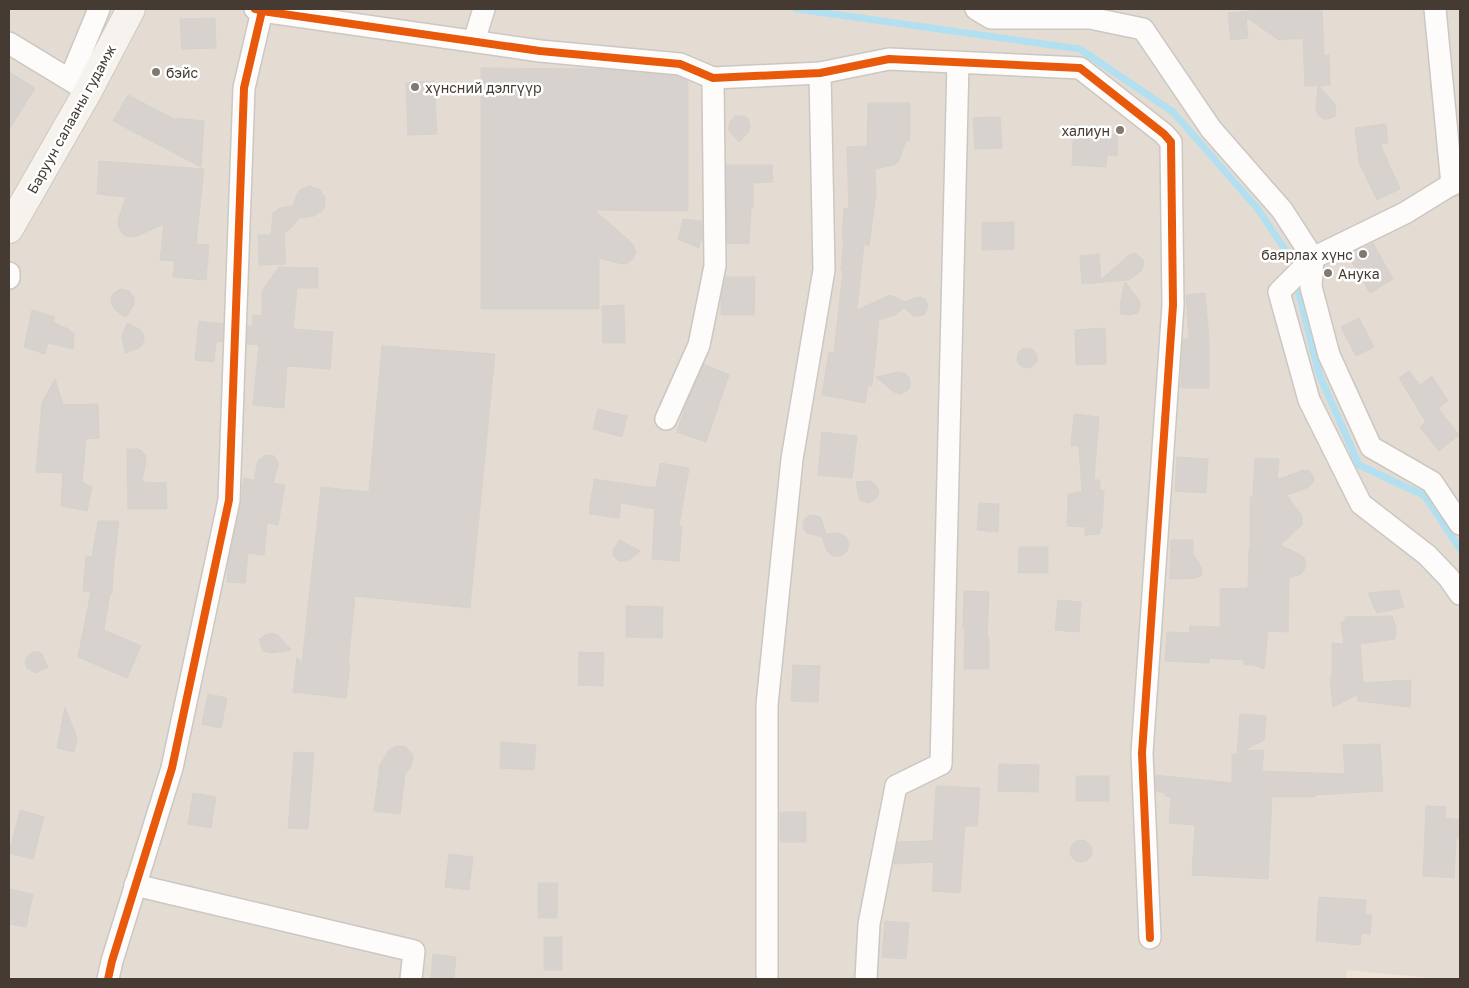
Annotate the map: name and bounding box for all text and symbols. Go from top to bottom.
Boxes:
street label: Баруун салааны гудамж [23,42,119,196]
place label: бэйс [166,64,198,81]
marker: бэйс [150,66,162,78]
place label: хүнсний дэлгүүр [425,79,542,96]
marker: хүнсний дэлгүүр [409,81,421,93]
place label: халиун [1061,122,1110,139]
marker: халиун [1114,124,1126,136]
place label: баярлах хүнс [1261,246,1353,263]
marker: баярлах хүнс [1357,248,1369,260]
place label: Анука [1338,265,1380,282]
marker: Анука [1322,267,1334,279]

